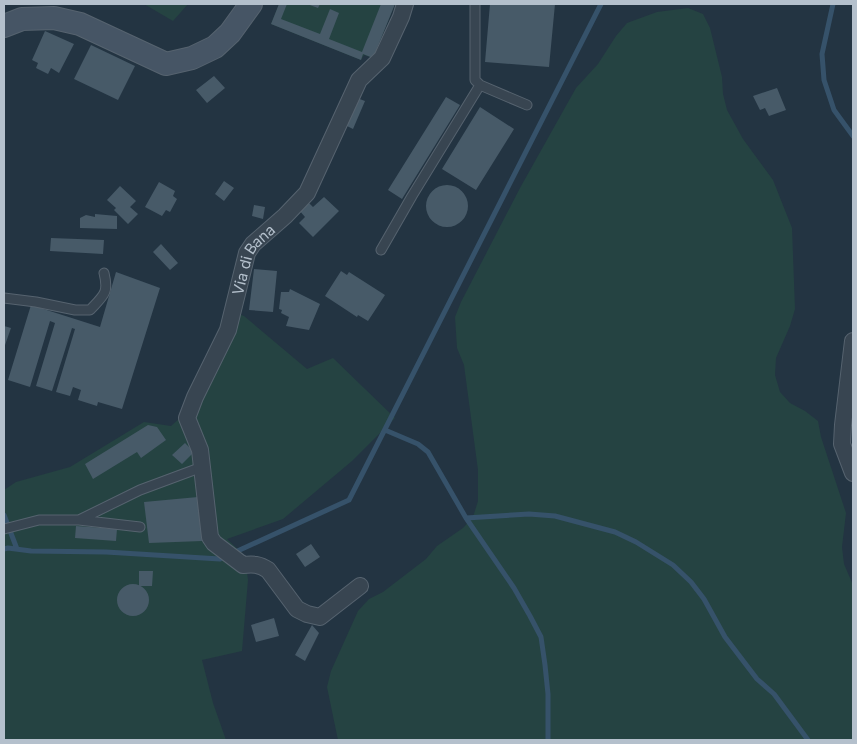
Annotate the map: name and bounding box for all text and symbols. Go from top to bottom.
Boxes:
street label: Via di Bana [228,220,279,297]

